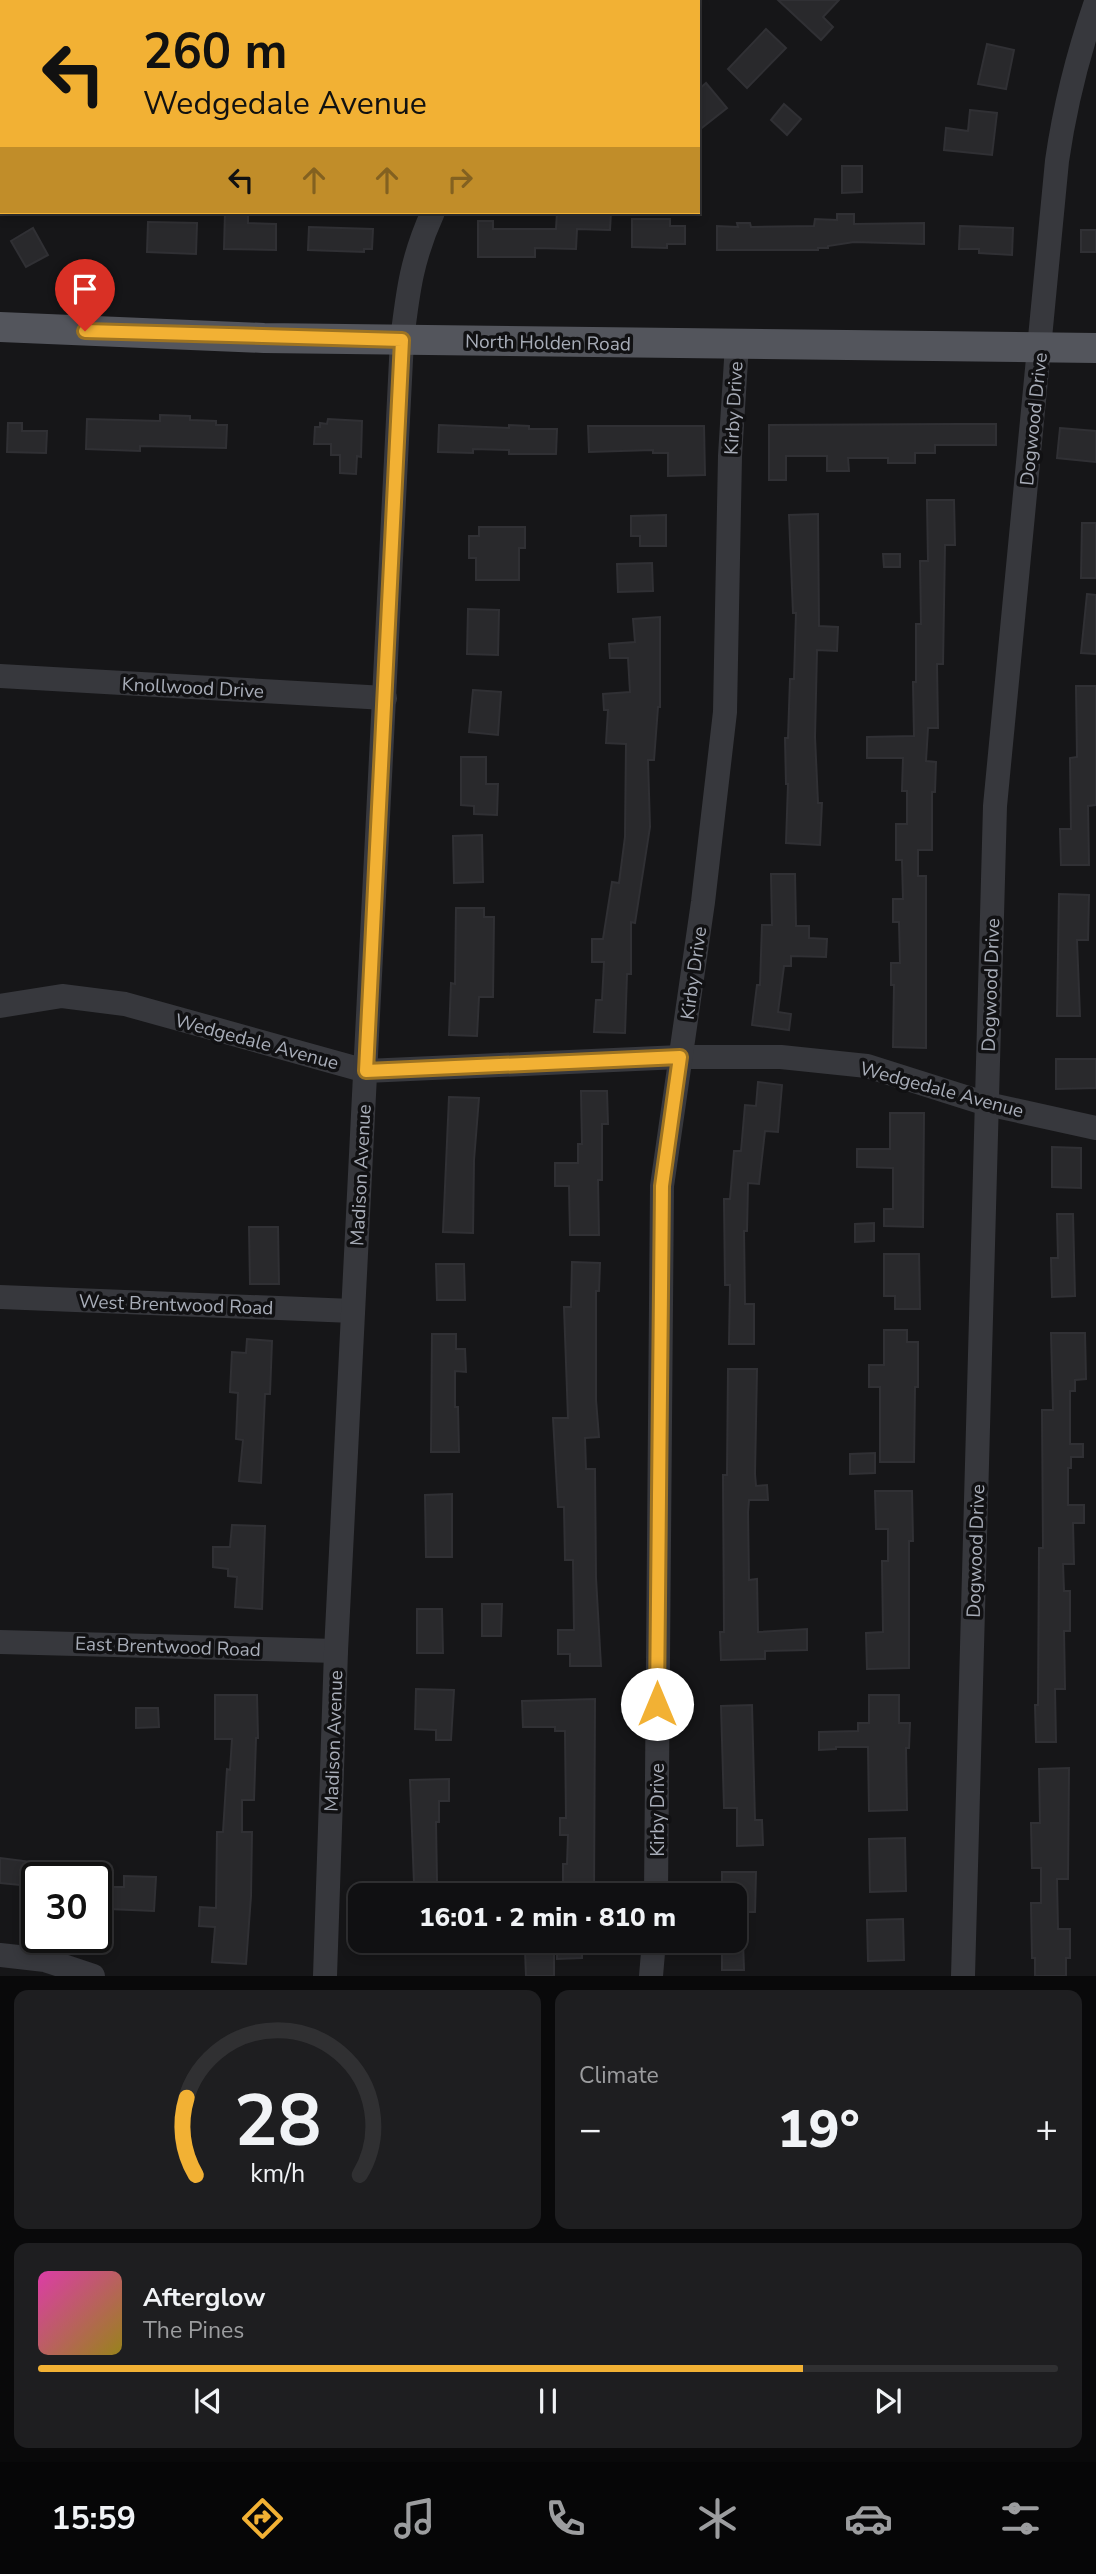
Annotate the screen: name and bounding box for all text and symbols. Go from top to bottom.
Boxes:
text: 260 m [143,18,287,85]
icon: left [28,28,119,119]
text: Wedgedale Avenue [143,82,427,125]
icon: left [222,161,260,199]
icon: ahead [295,161,333,199]
icon: ahead [368,161,406,199]
icon: right [441,161,479,199]
pin [55,259,115,331]
icon: arrive [66,270,104,308]
street label: North Holden Road [465,329,631,357]
street label: Dogwood Drive [1014,351,1054,487]
street label: Kirby Drive [719,361,749,456]
street label: Knollwood Drive [121,671,265,705]
street label: Dogwood Drive [976,918,1006,1052]
street label: Kirby Drive [675,925,713,1021]
street label: Wedgedale Avenue [172,1008,342,1076]
street label: Wedgedale Avenue [857,1056,1027,1124]
street label: Madison Avenue [344,1104,378,1247]
street label: West Brentwood Road [78,1289,274,1321]
street label: Dogwood Drive [961,1484,991,1618]
street label: East Brentwood Road [75,1631,261,1663]
position arrow [620,1667,694,1741]
street label: Madison Avenue [319,1670,349,1812]
street label: Kirby Drive [645,1763,671,1857]
speed limit sign: 30 [21,1862,112,1953]
text: 16:01 · 2 min · 810 m [419,1900,676,1935]
text: Climate [579,2060,659,2091]
text: 28 [234,2072,321,2172]
text: 19° [777,2094,860,2165]
text: − [579,2104,602,2155]
text: + [1035,2104,1058,2155]
text: km/h [250,2157,305,2191]
text: Afterglow [143,2280,266,2315]
text: The Pines [143,2315,244,2346]
icon: previous [189,2382,227,2420]
icon: pause [529,2382,567,2420]
icon: next [869,2382,907,2420]
icon: directions [238,2494,287,2543]
icon: music [390,2494,439,2543]
icon: phone [541,2494,590,2543]
icon: climate [693,2494,742,2543]
icon: car [844,2494,893,2543]
icon: filters [996,2494,1045,2543]
text: 15:59 [51,2497,136,2540]

